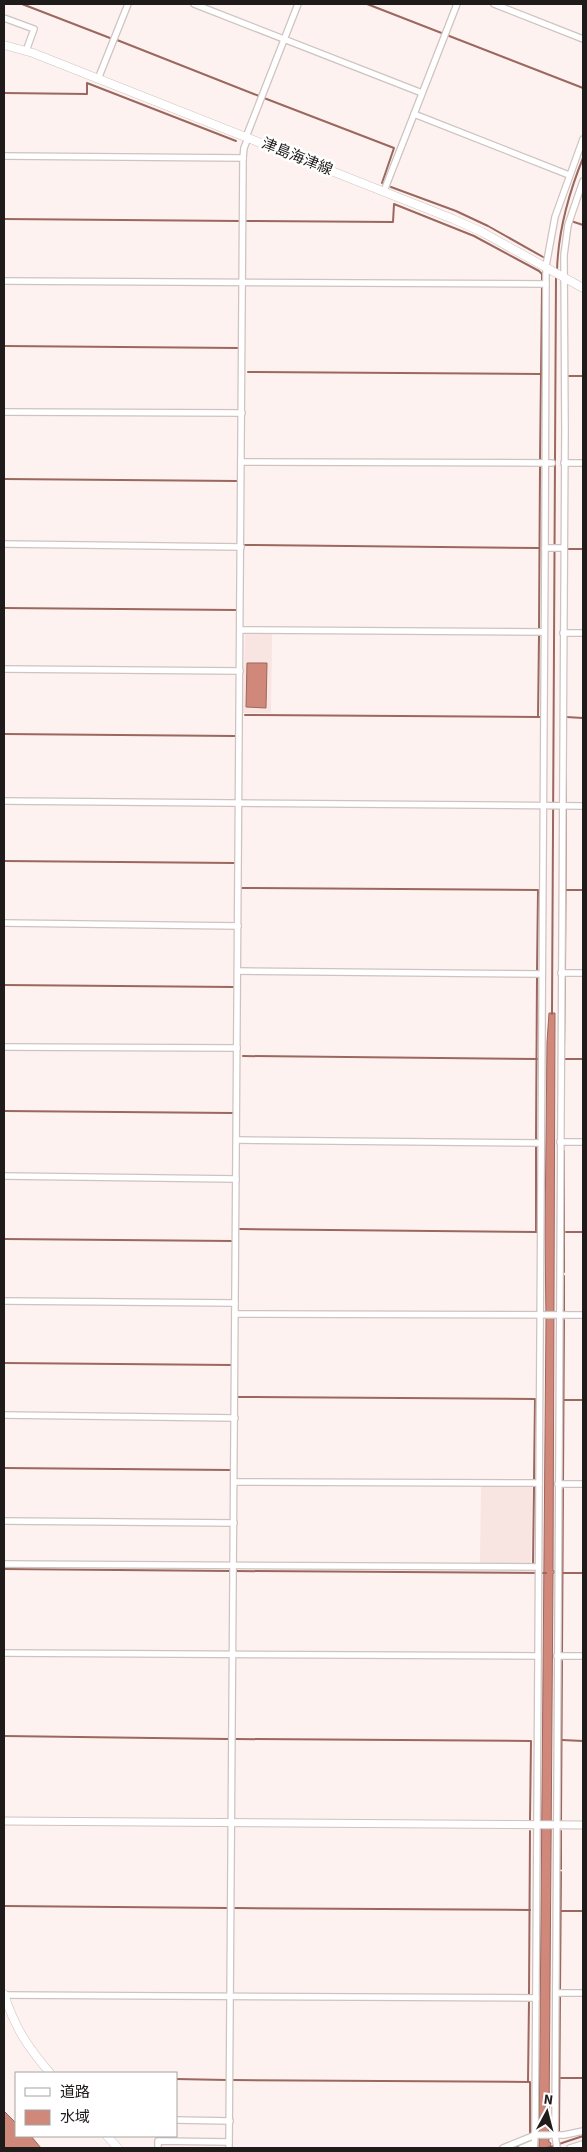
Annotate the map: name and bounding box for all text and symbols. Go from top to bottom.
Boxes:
street label: 津島海津線 [258,133,336,181]
legend [15,2072,178,2137]
text: 道路 [60,2082,90,2103]
north arrow [522,2087,572,2137]
text: N [543,2090,554,2111]
text: 水域 [60,2107,90,2128]

